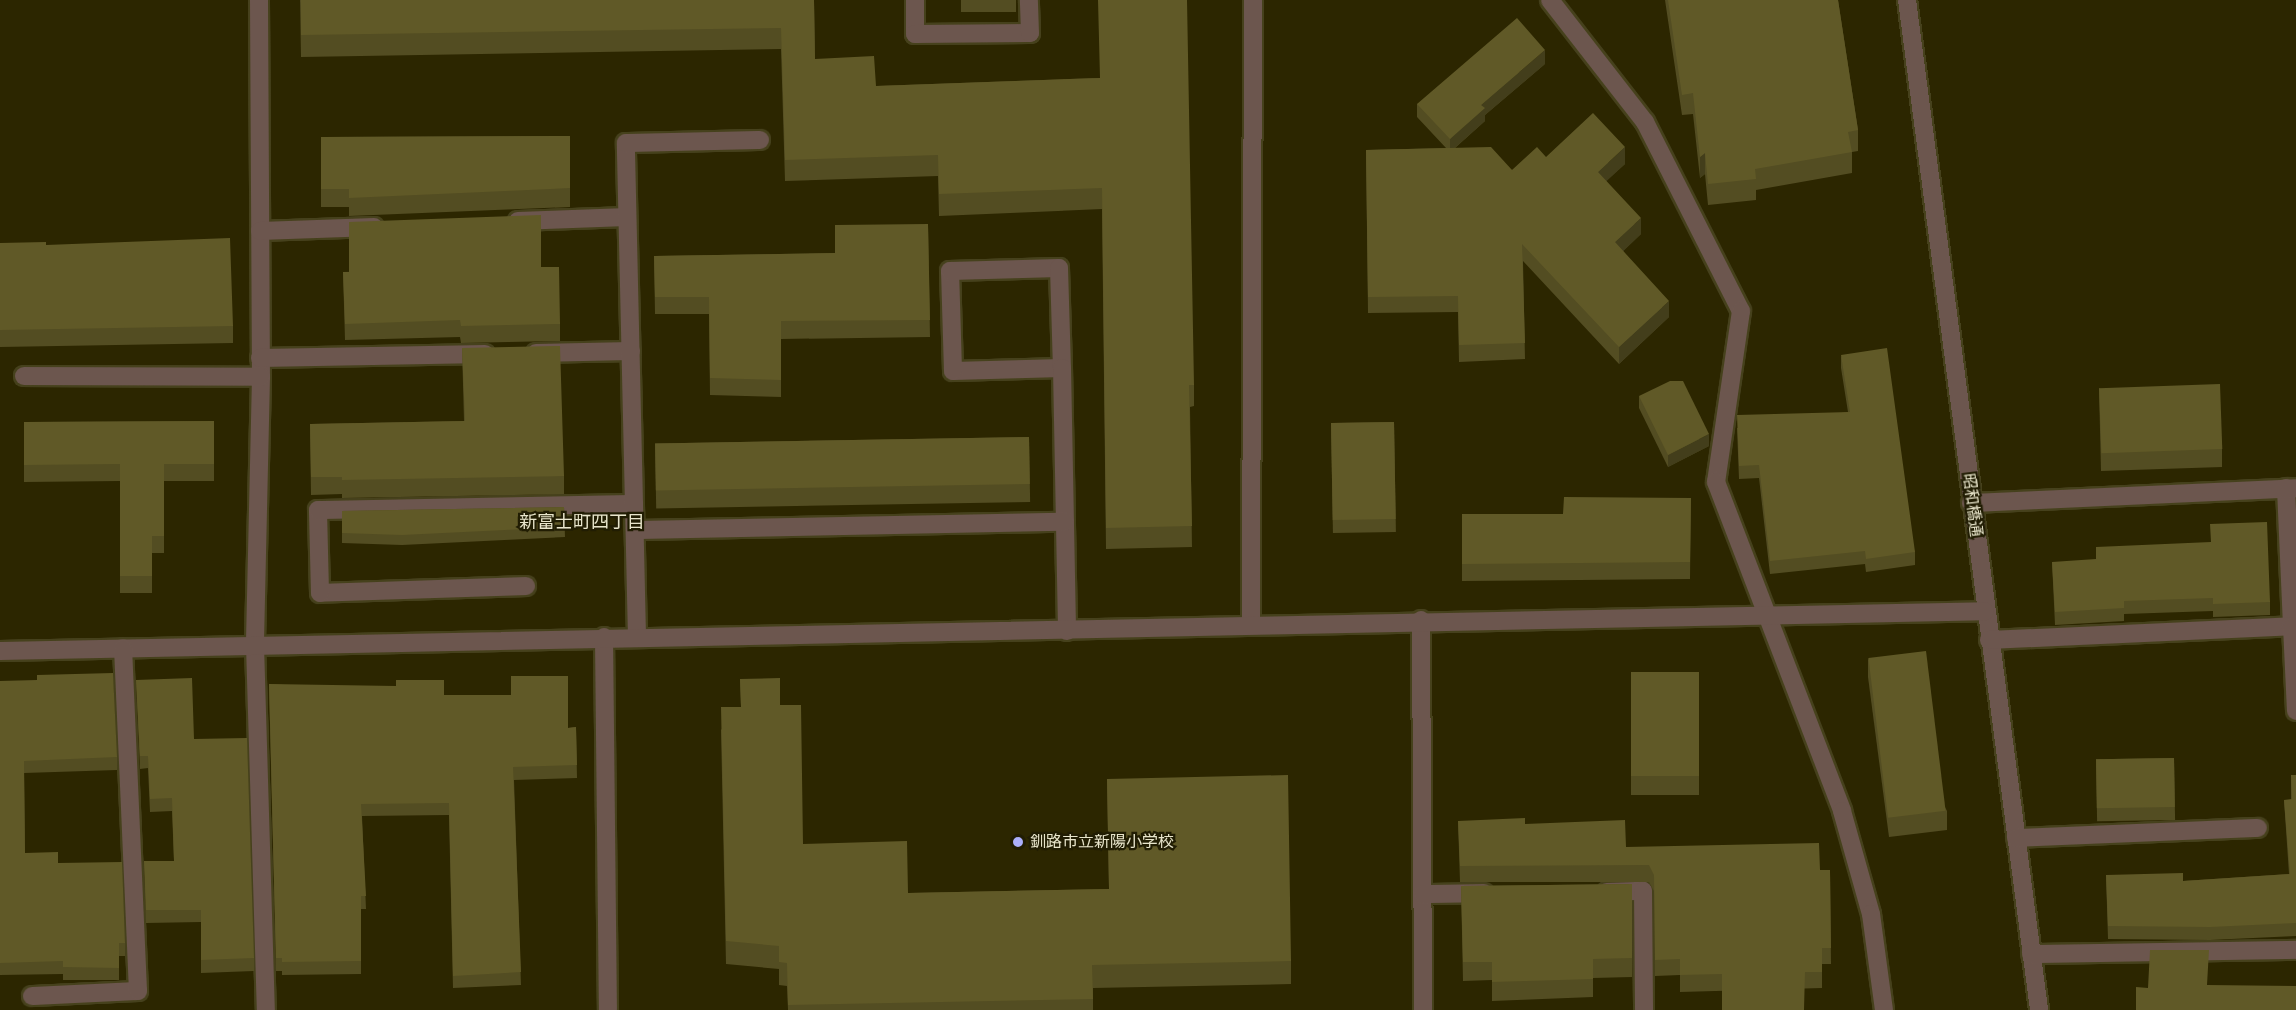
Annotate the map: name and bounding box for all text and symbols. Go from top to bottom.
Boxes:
street label: 昭和橋通 [1959,472,1985,538]
district label: 新富士町四丁目 [519,511,645,533]
place label: 釧路市立新陽小学校 [1030,832,1174,852]
marker: 釧路市立新陽小学校 [1011,835,1025,849]

